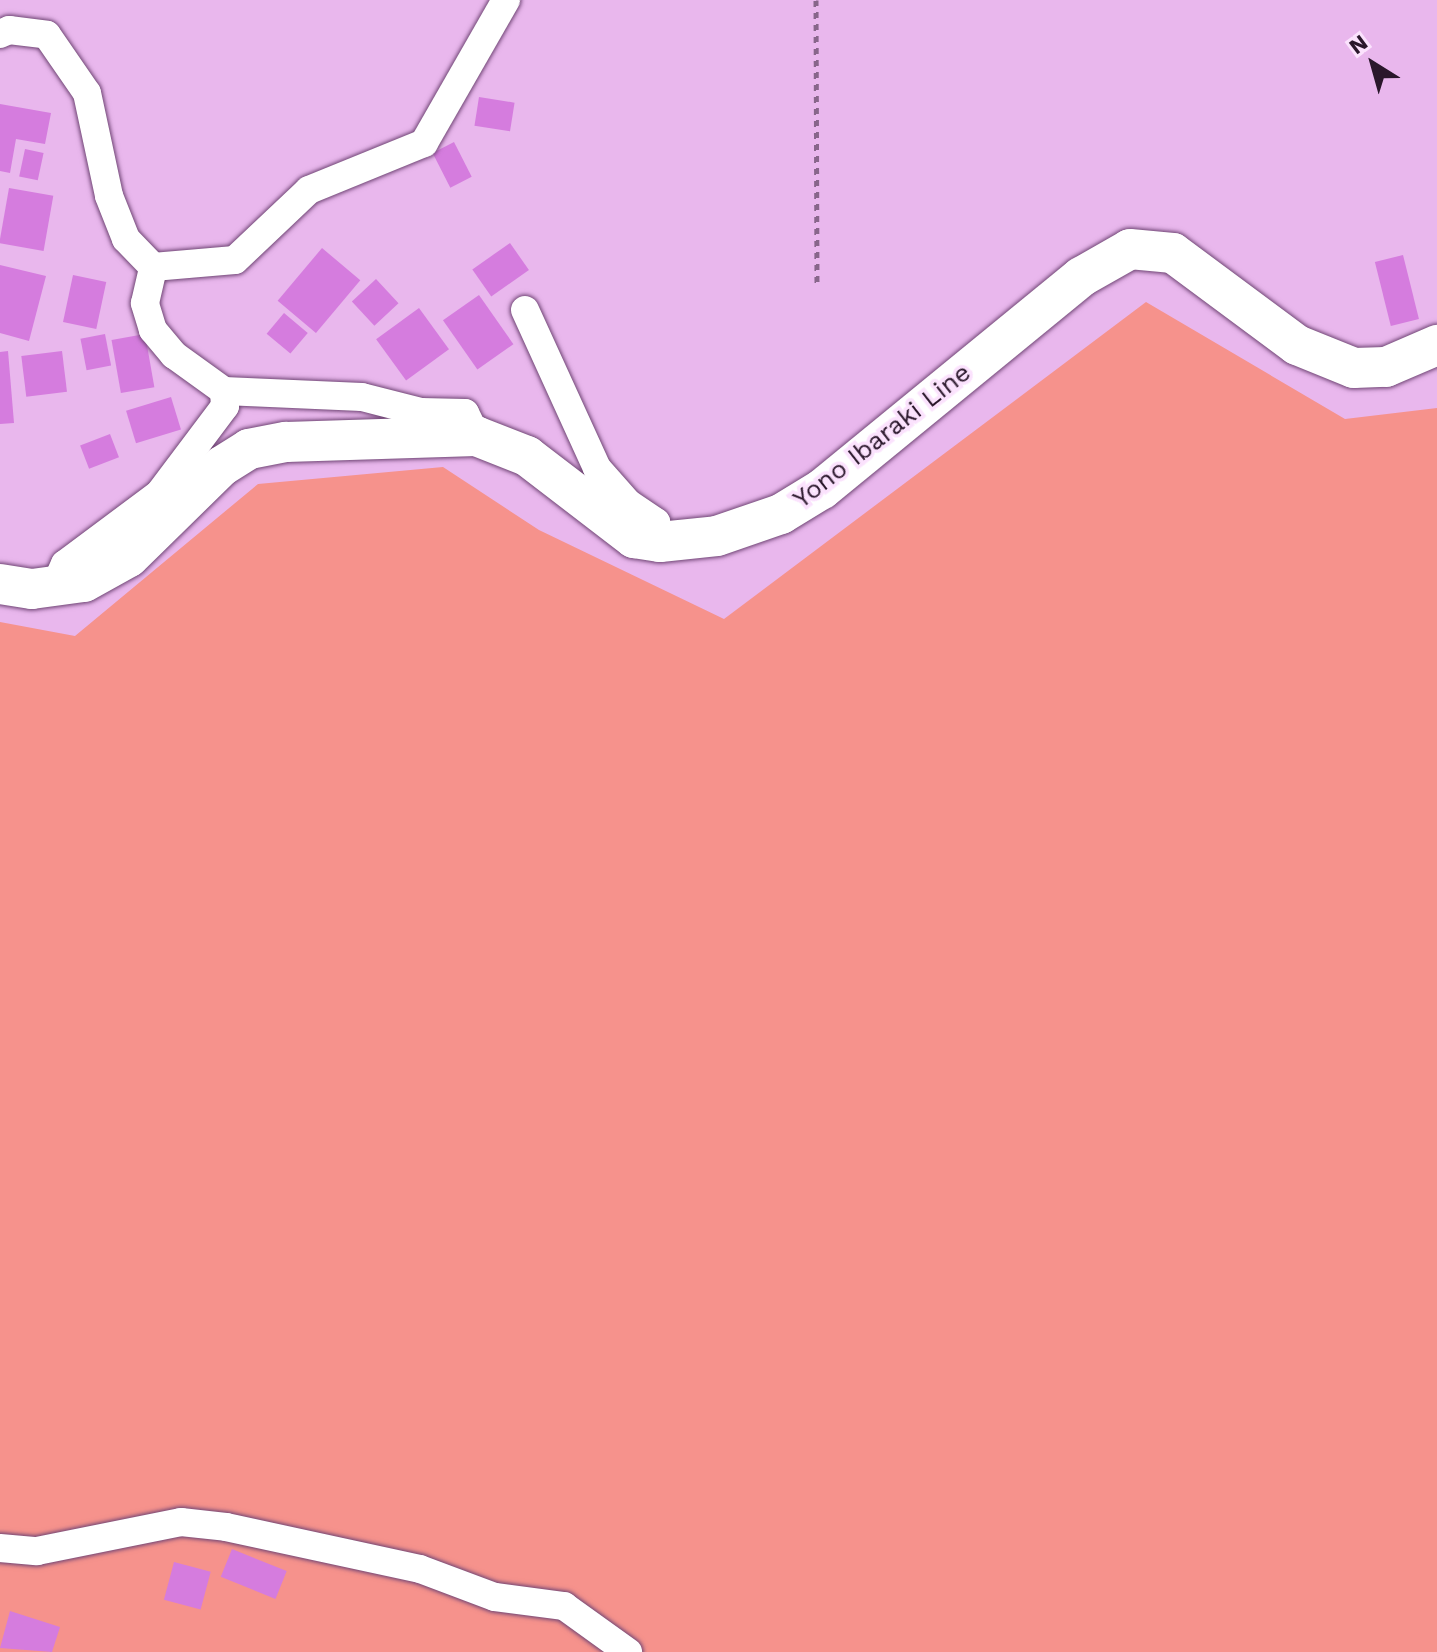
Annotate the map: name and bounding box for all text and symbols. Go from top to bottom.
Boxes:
north arrow [1333,24,1413,104]
text: N [1344,30,1372,59]
street label: Yono Ibaraki Line [787,357,977,515]

